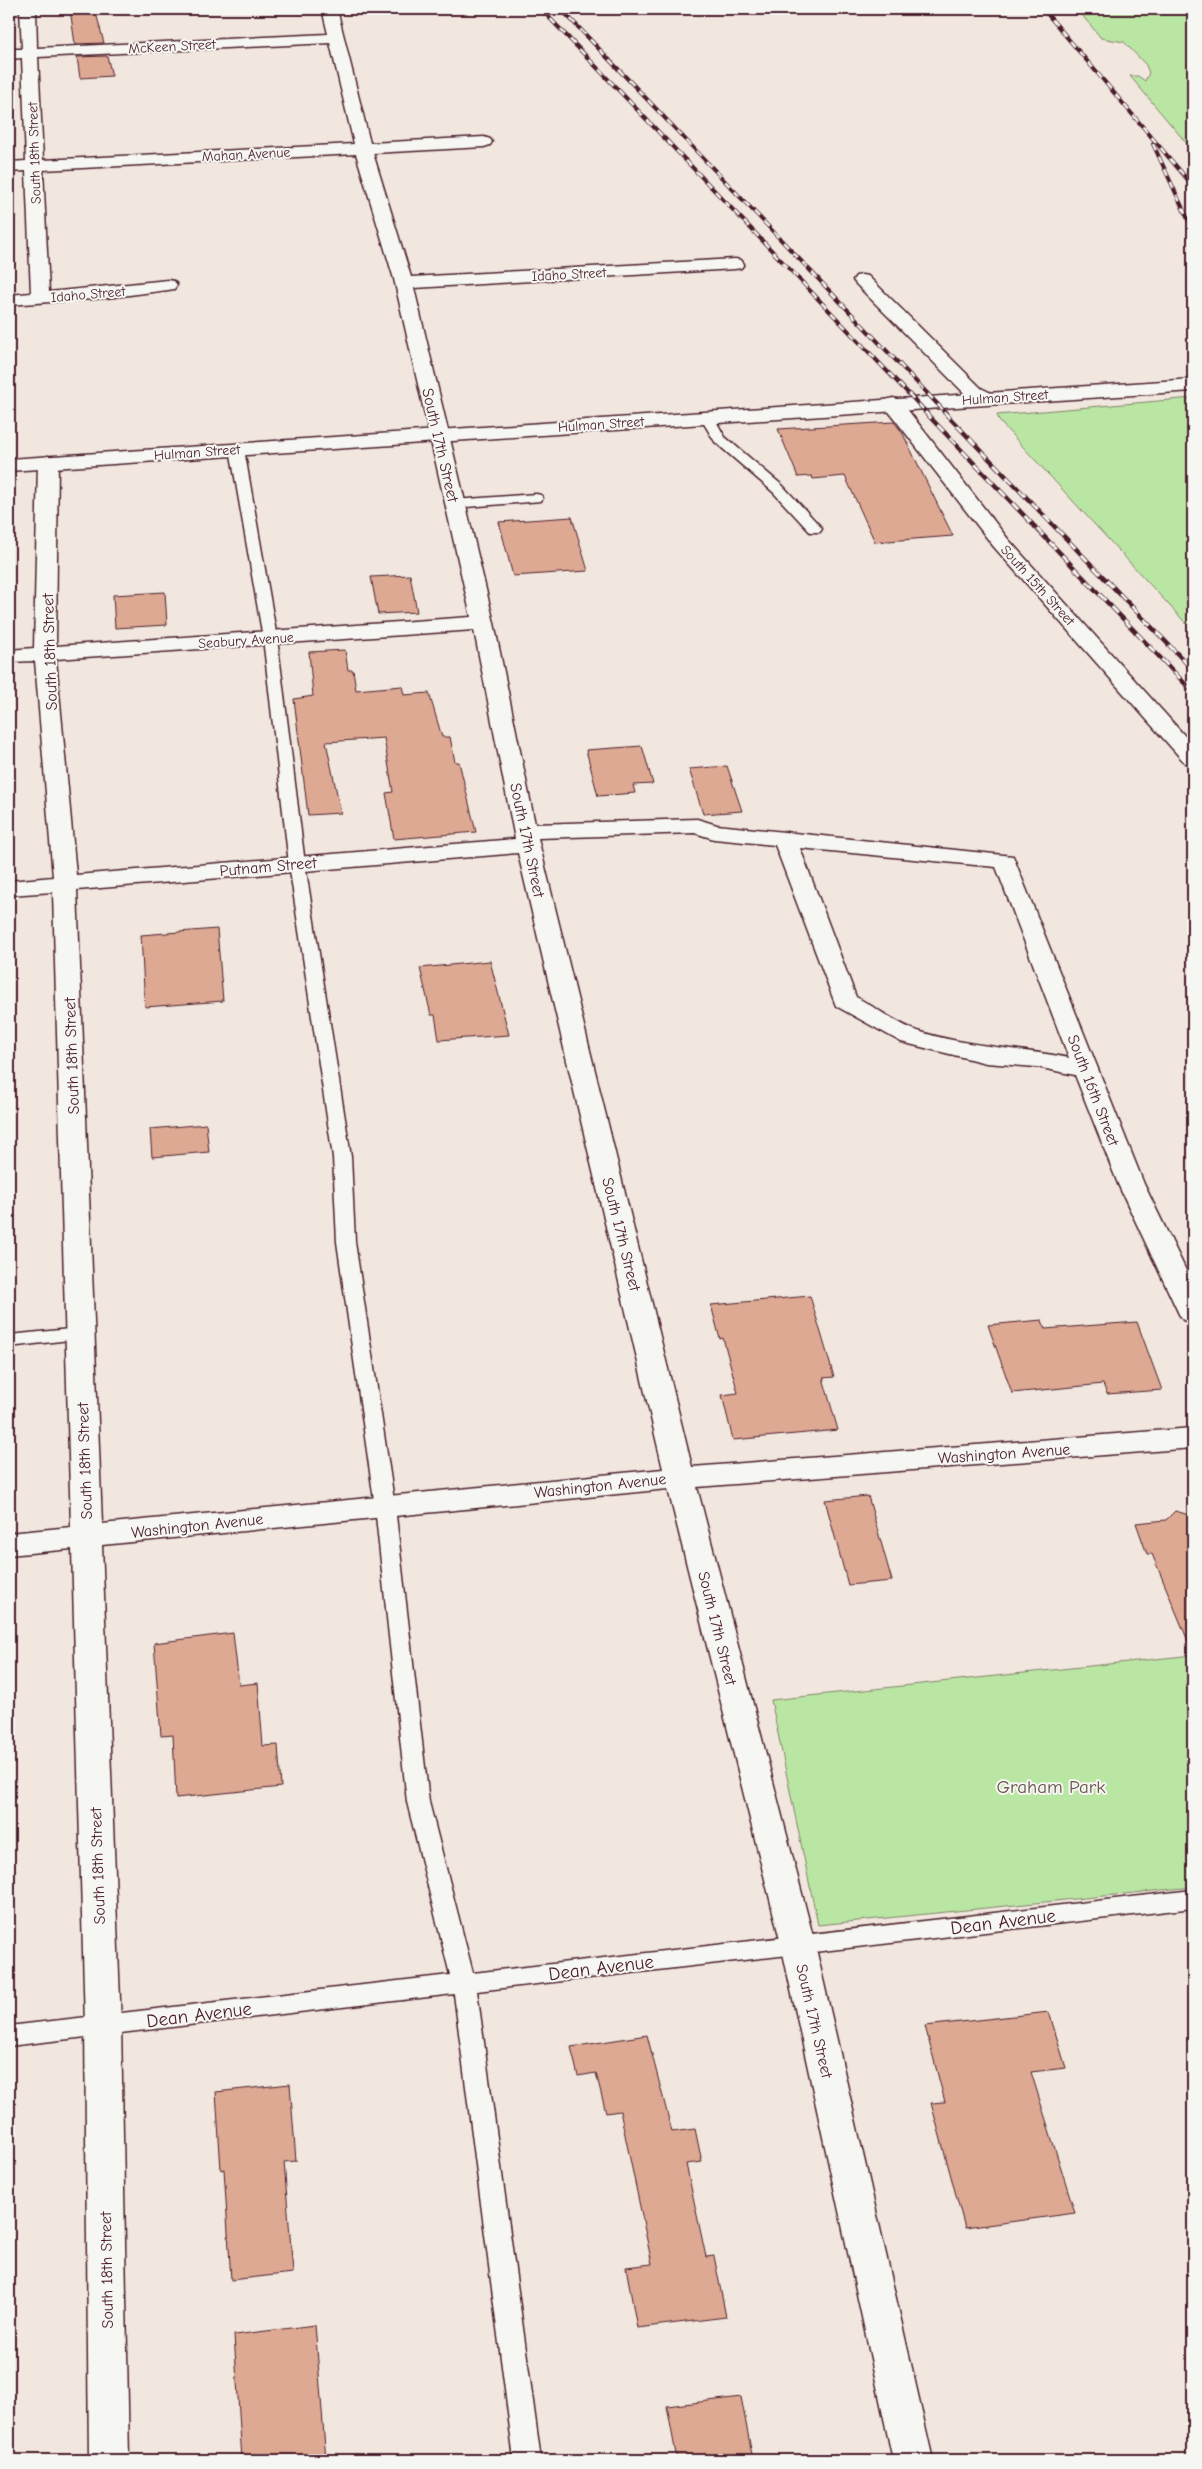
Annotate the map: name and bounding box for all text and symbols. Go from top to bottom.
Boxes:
street label: McKeen Street [128,36,217,57]
street label: South 18th Street [24,100,45,204]
street label: Mahan Avenue [201,144,291,165]
street label: Idaho Street [531,264,608,285]
street label: Idaho Street [50,283,127,306]
street label: South 17th Street [418,386,462,504]
street label: Hulman Street [961,386,1050,409]
street label: Hulman Street [557,413,646,436]
street label: Hulman Street [153,441,242,464]
street label: South 15th Street [997,541,1079,630]
street label: South 18th Street [39,593,61,711]
street label: Seabury Avenue [198,629,294,652]
street label: South 17th Street [506,781,548,899]
street label: Putnam Street [219,854,318,880]
street label: South 18th Street [61,997,83,1115]
street label: South 16th Street [1064,1032,1123,1149]
street label: South 17th Street [598,1176,644,1293]
street label: South 18th Street [74,1402,96,1520]
street label: Washington Avenue [937,1440,1071,1468]
street label: Washington Avenue [533,1470,667,1502]
street label: Washington Avenue [130,1510,264,1542]
street label: South 17th Street [694,1570,740,1687]
park label: Graham Park [996,1776,1106,1798]
street label: South 18th Street [87,1807,109,1925]
street label: Dean Avenue [949,1905,1057,1939]
street label: Dean Avenue [547,1951,655,1985]
street label: South 17th Street [792,1962,836,2080]
street label: Dean Avenue [145,1998,253,2032]
street label: South 18th Street [97,2211,117,2329]

